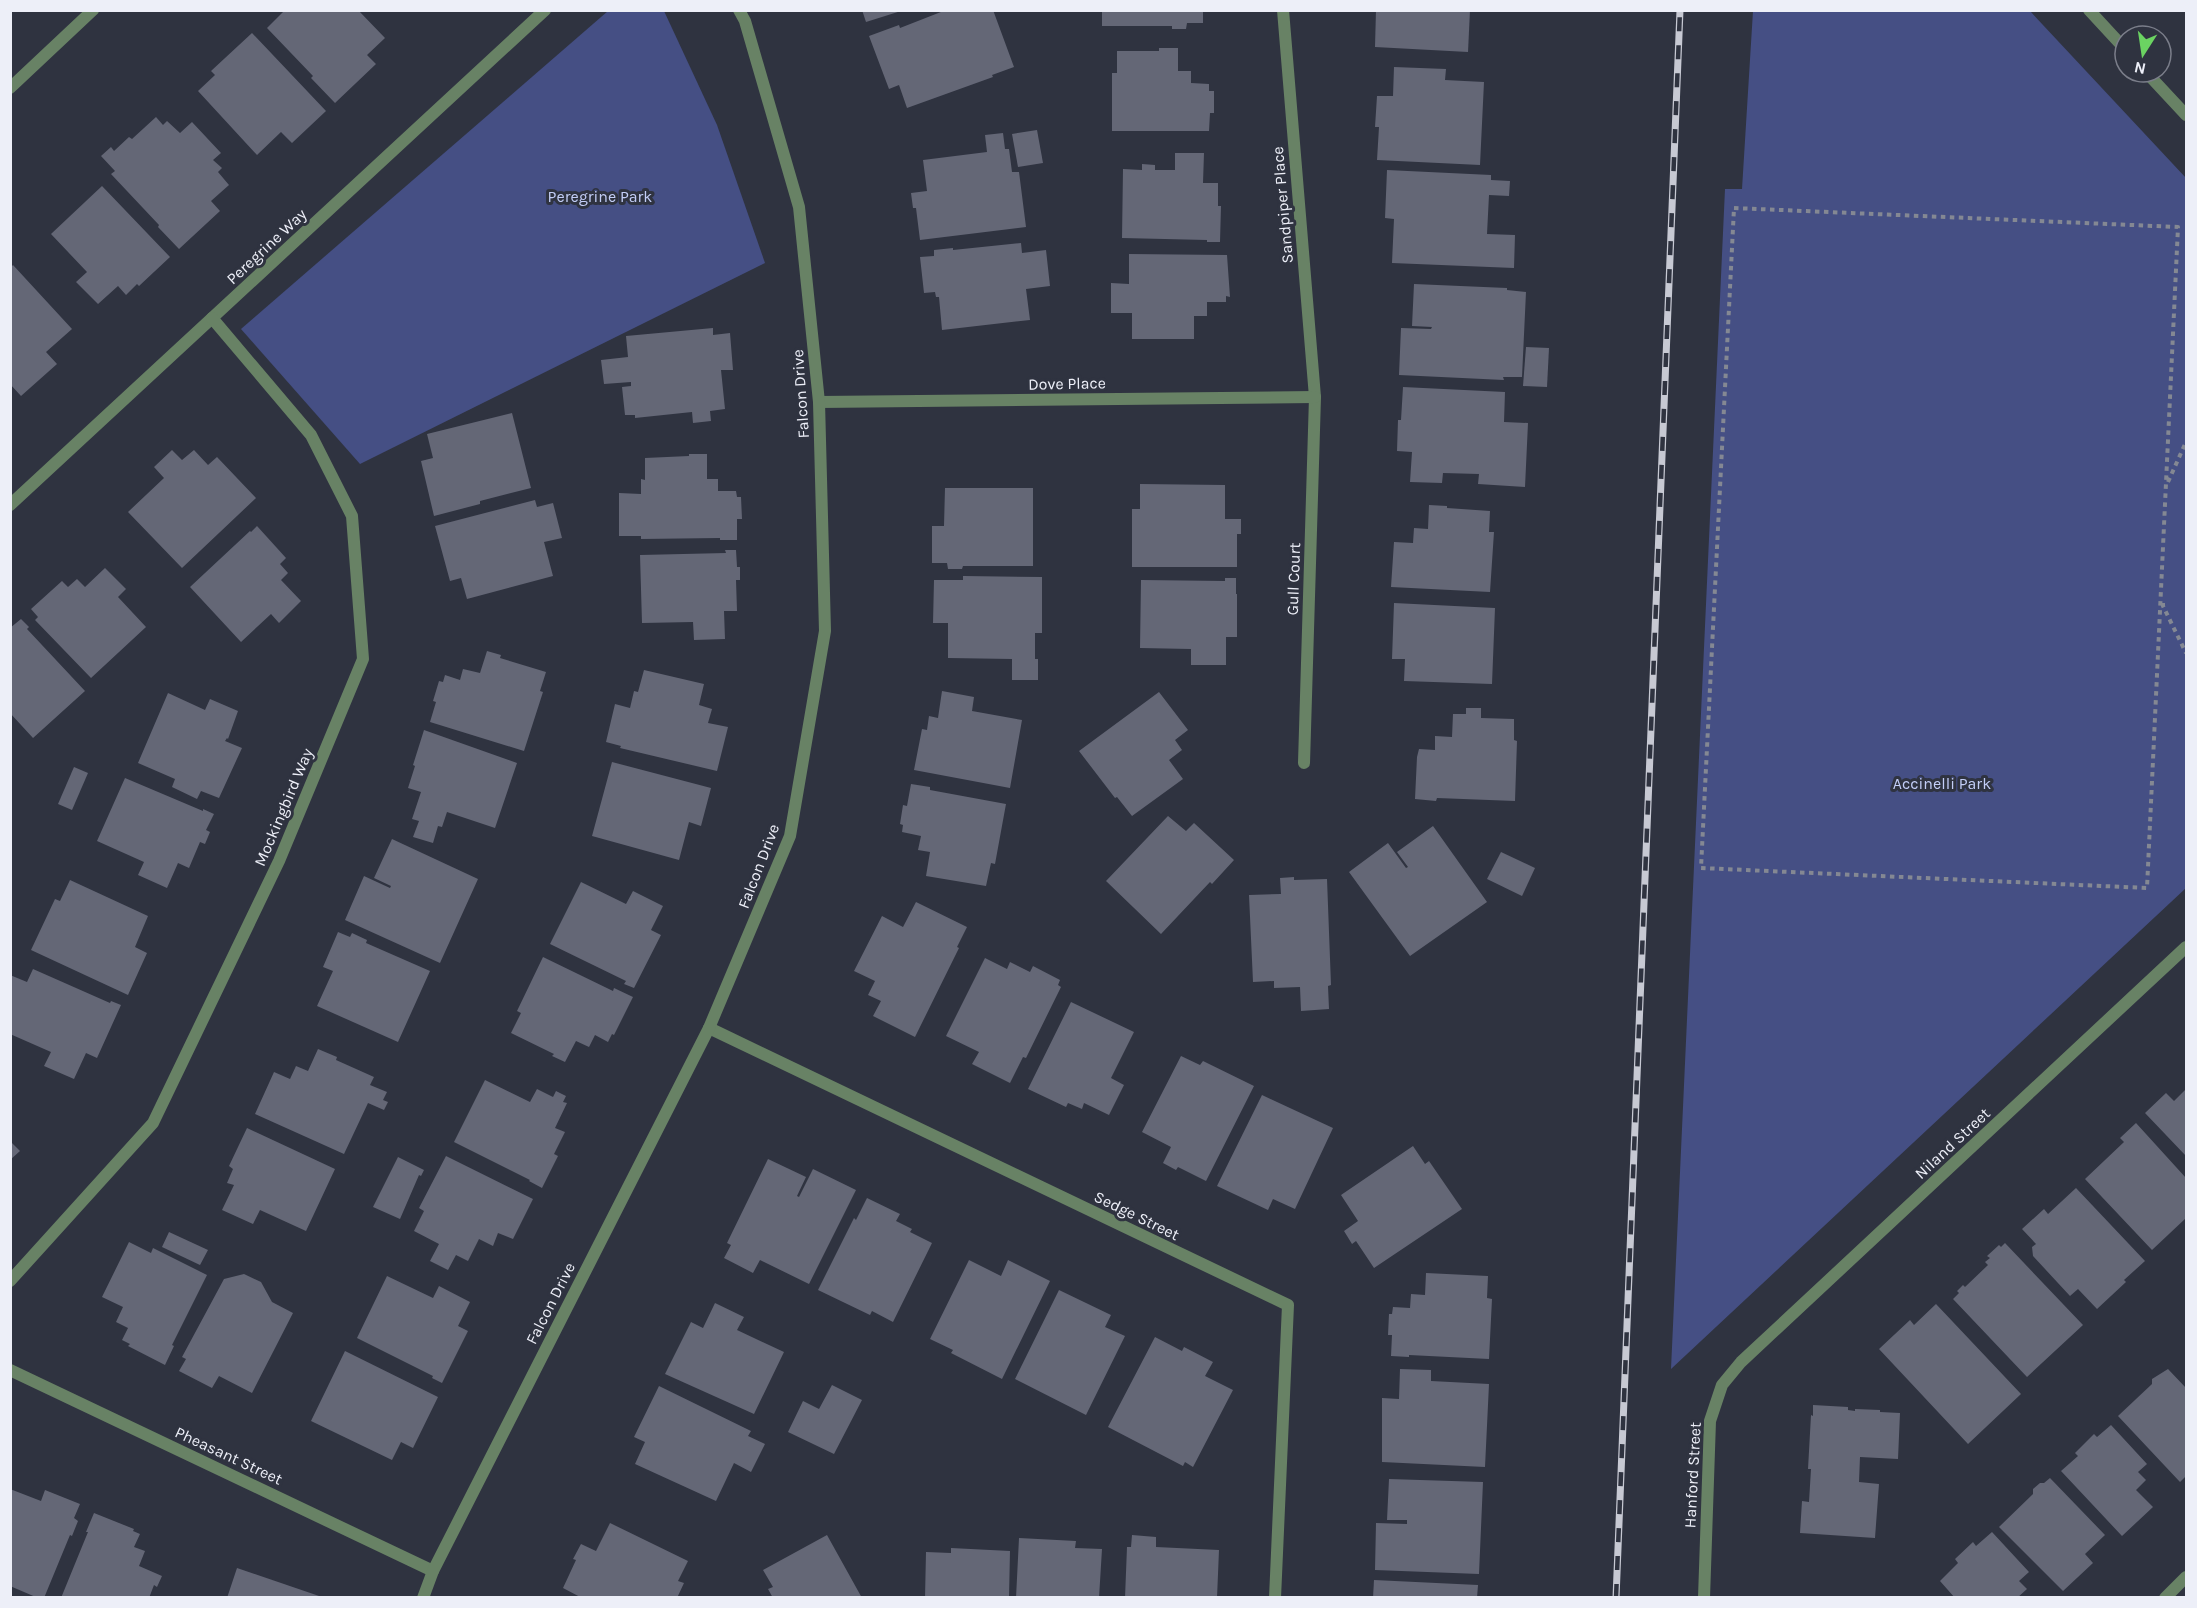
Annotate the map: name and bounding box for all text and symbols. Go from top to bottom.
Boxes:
north arrow [2113,24,2173,84]
text: N [2132,58,2148,79]
street label: Sandpiper Place [1268,146,1297,264]
park label: Peregrine Park [548,187,652,206]
street label: Peregrine Way [222,204,311,288]
street label: Falcon Drive [788,349,813,439]
street label: Dove Place [1028,373,1106,394]
street label: Gull Court [1283,542,1304,616]
street label: Mockingbird Way [250,745,317,869]
park label: Accinelli Park [1893,774,1991,793]
street label: Falcon Drive [734,821,783,911]
street label: Niland Street [1911,1104,1994,1183]
street label: Sedge Street [1091,1187,1182,1244]
street label: Falcon Drive [522,1259,579,1347]
street label: Hanford Street [1680,1421,1705,1529]
street label: Pheasant Street [172,1422,285,1489]

